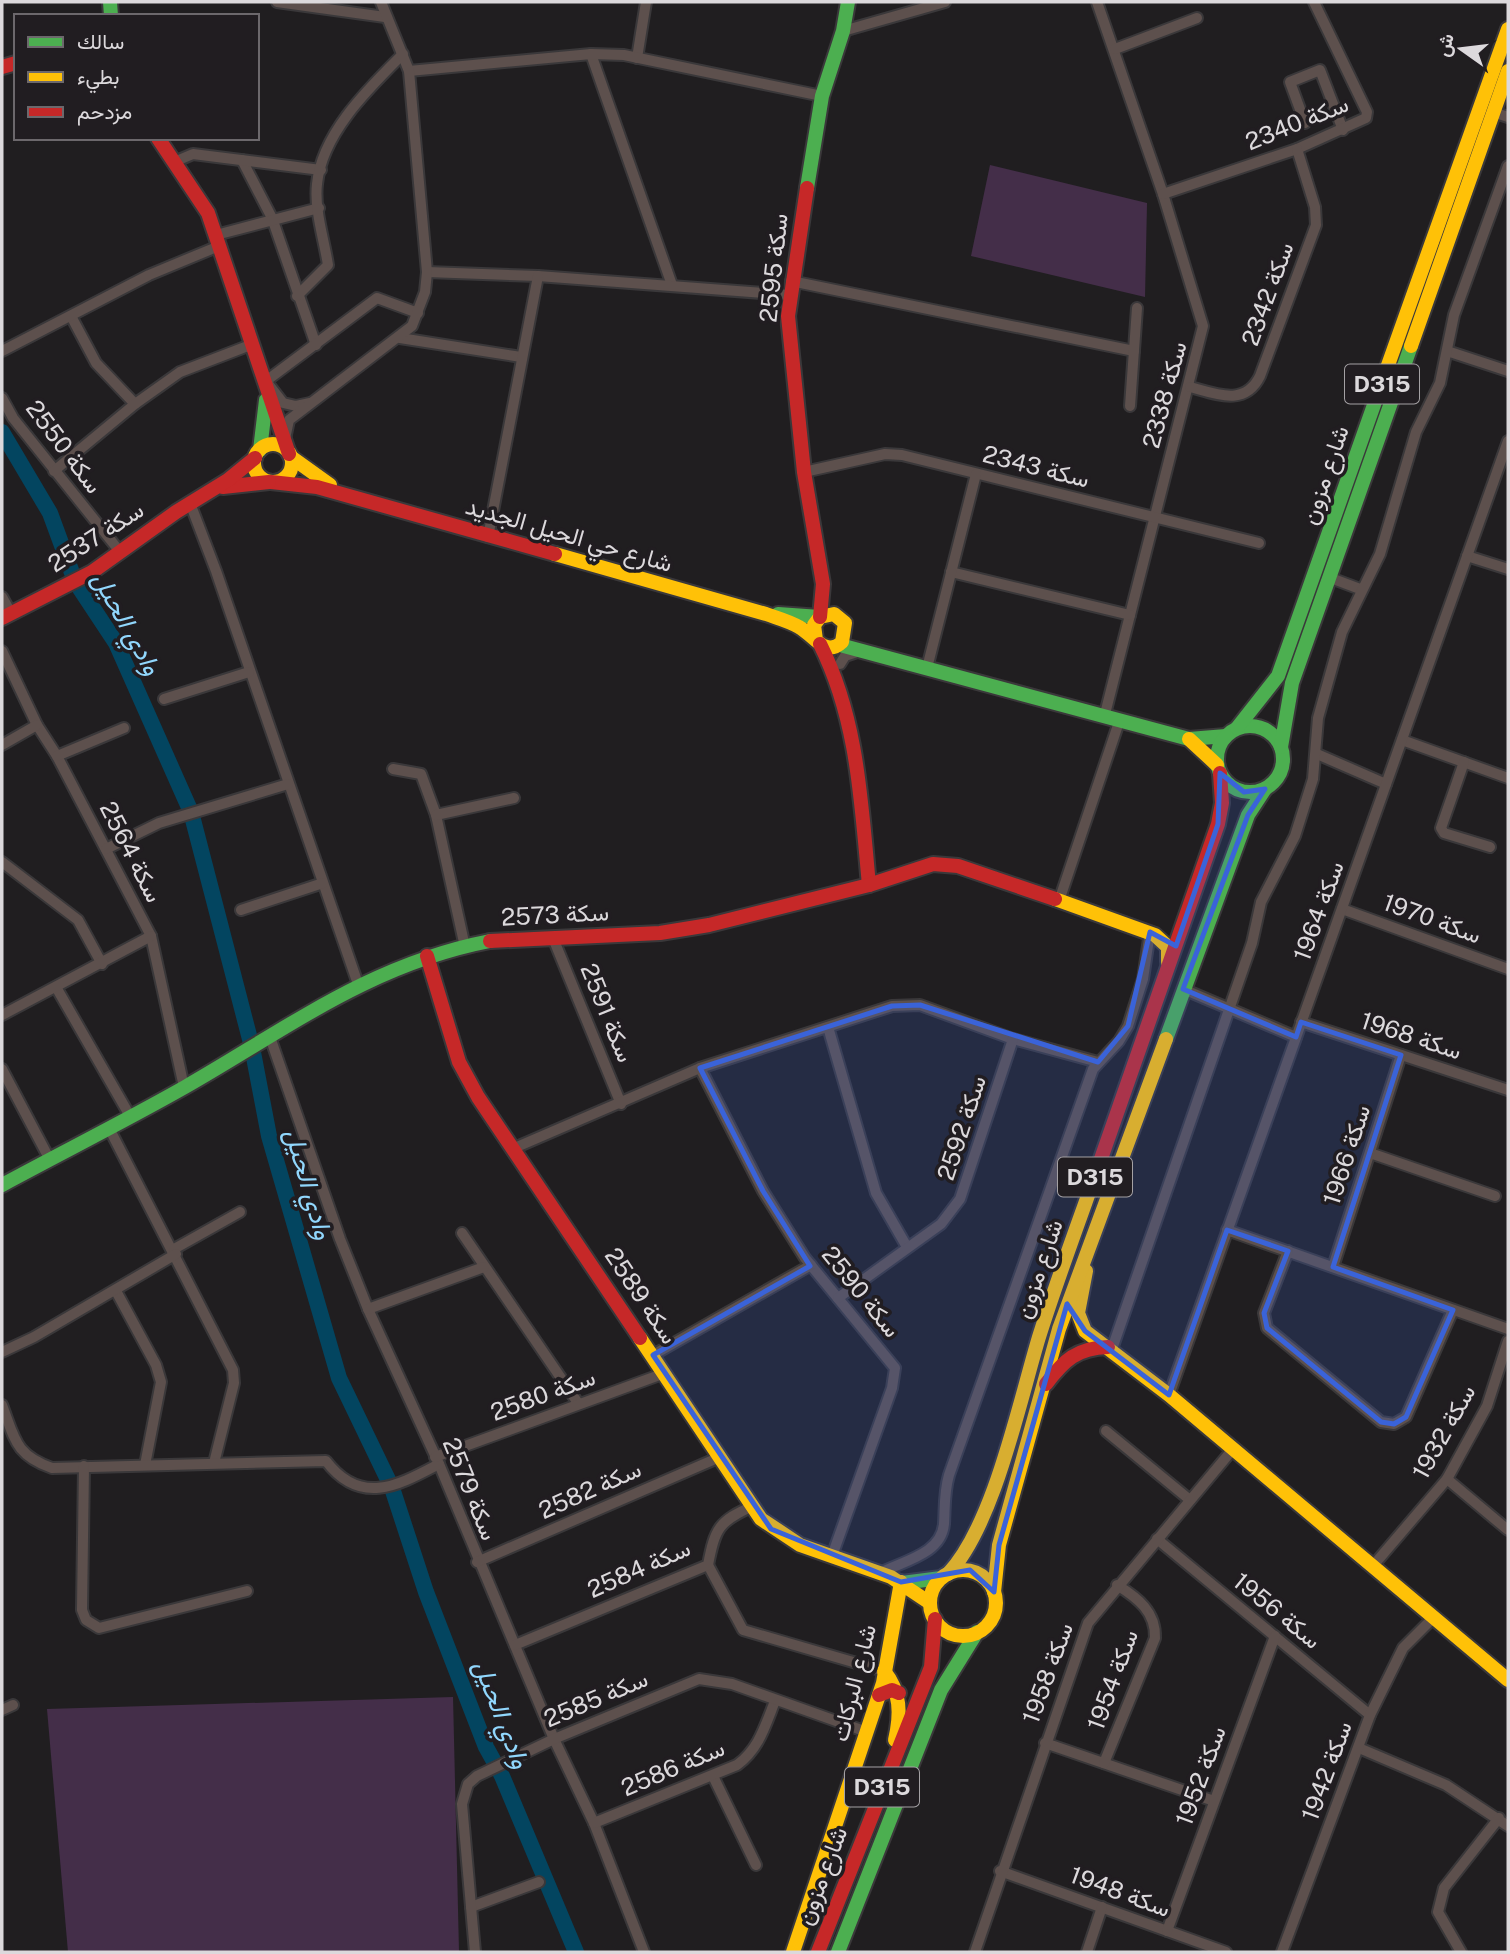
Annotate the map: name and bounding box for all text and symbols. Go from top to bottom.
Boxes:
legend [14,14,259,140]
north arrow [1426,14,1496,84]
text: سالك [77,29,124,54]
text: ش [1431,31,1459,59]
text: بطيء [77,64,120,94]
street label: سكة 2340 [1241,89,1352,155]
text: مزدحم [77,99,132,126]
street label: سكة 2595 [753,212,793,324]
street label: سكة 2342 [1235,238,1299,349]
street label: سكة 2338 [1136,338,1192,451]
road number: D315 [1345,364,1419,404]
street label: سكة 2550 [21,394,109,498]
street label: شارع مزون [1294,422,1357,529]
street label: سكة 2343 [980,439,1093,493]
street label: شارع حي الحيل الجديد [461,491,676,583]
street label: سكة 2537 [42,495,148,577]
water label: وادي الحيل [81,566,169,683]
street label: سكة 2564 [95,797,169,907]
street label: سكة 1964 [1287,857,1349,964]
street label: سكة 1970 [1379,887,1485,949]
street label: سكة 2573 [500,897,610,931]
street label: سكة 2591 [575,959,640,1066]
street label: سكة 1968 [1357,1006,1465,1064]
street label: سكة 2592 [931,1072,991,1184]
street label: سكة 1966 [1317,1101,1375,1208]
water label: وادي الحيل [273,1125,340,1245]
road number: D315 [1058,1158,1132,1196]
street label: شارع مزون [1008,1216,1071,1323]
street label: سكة 2590 [817,1240,907,1342]
street label: سكة 2589 [600,1242,684,1349]
street label: سكة 2580 [487,1362,599,1426]
street label: سكة 1932 [1406,1379,1480,1484]
street label: سكة 2579 [438,1433,504,1544]
street label: سكة 2582 [534,1454,645,1524]
street label: سكة 2584 [583,1533,694,1603]
street label: سكة 1956 [1228,1566,1327,1654]
street label: سكة 1958 [1016,1618,1078,1727]
street label: شارع البركات [825,1621,884,1745]
street label: سكة 1954 [1081,1626,1143,1734]
water label: وادي الحيل [462,1655,537,1775]
street label: سكة 2585 [539,1664,652,1732]
street label: سكة 1942 [1295,1717,1357,1824]
street label: سكة 1952 [1169,1722,1231,1829]
street label: سكة 2586 [617,1733,728,1801]
road number: D315 [845,1768,919,1806]
street label: شارع مزون [790,1823,855,1930]
street label: سكة 1948 [1066,1860,1174,1922]

